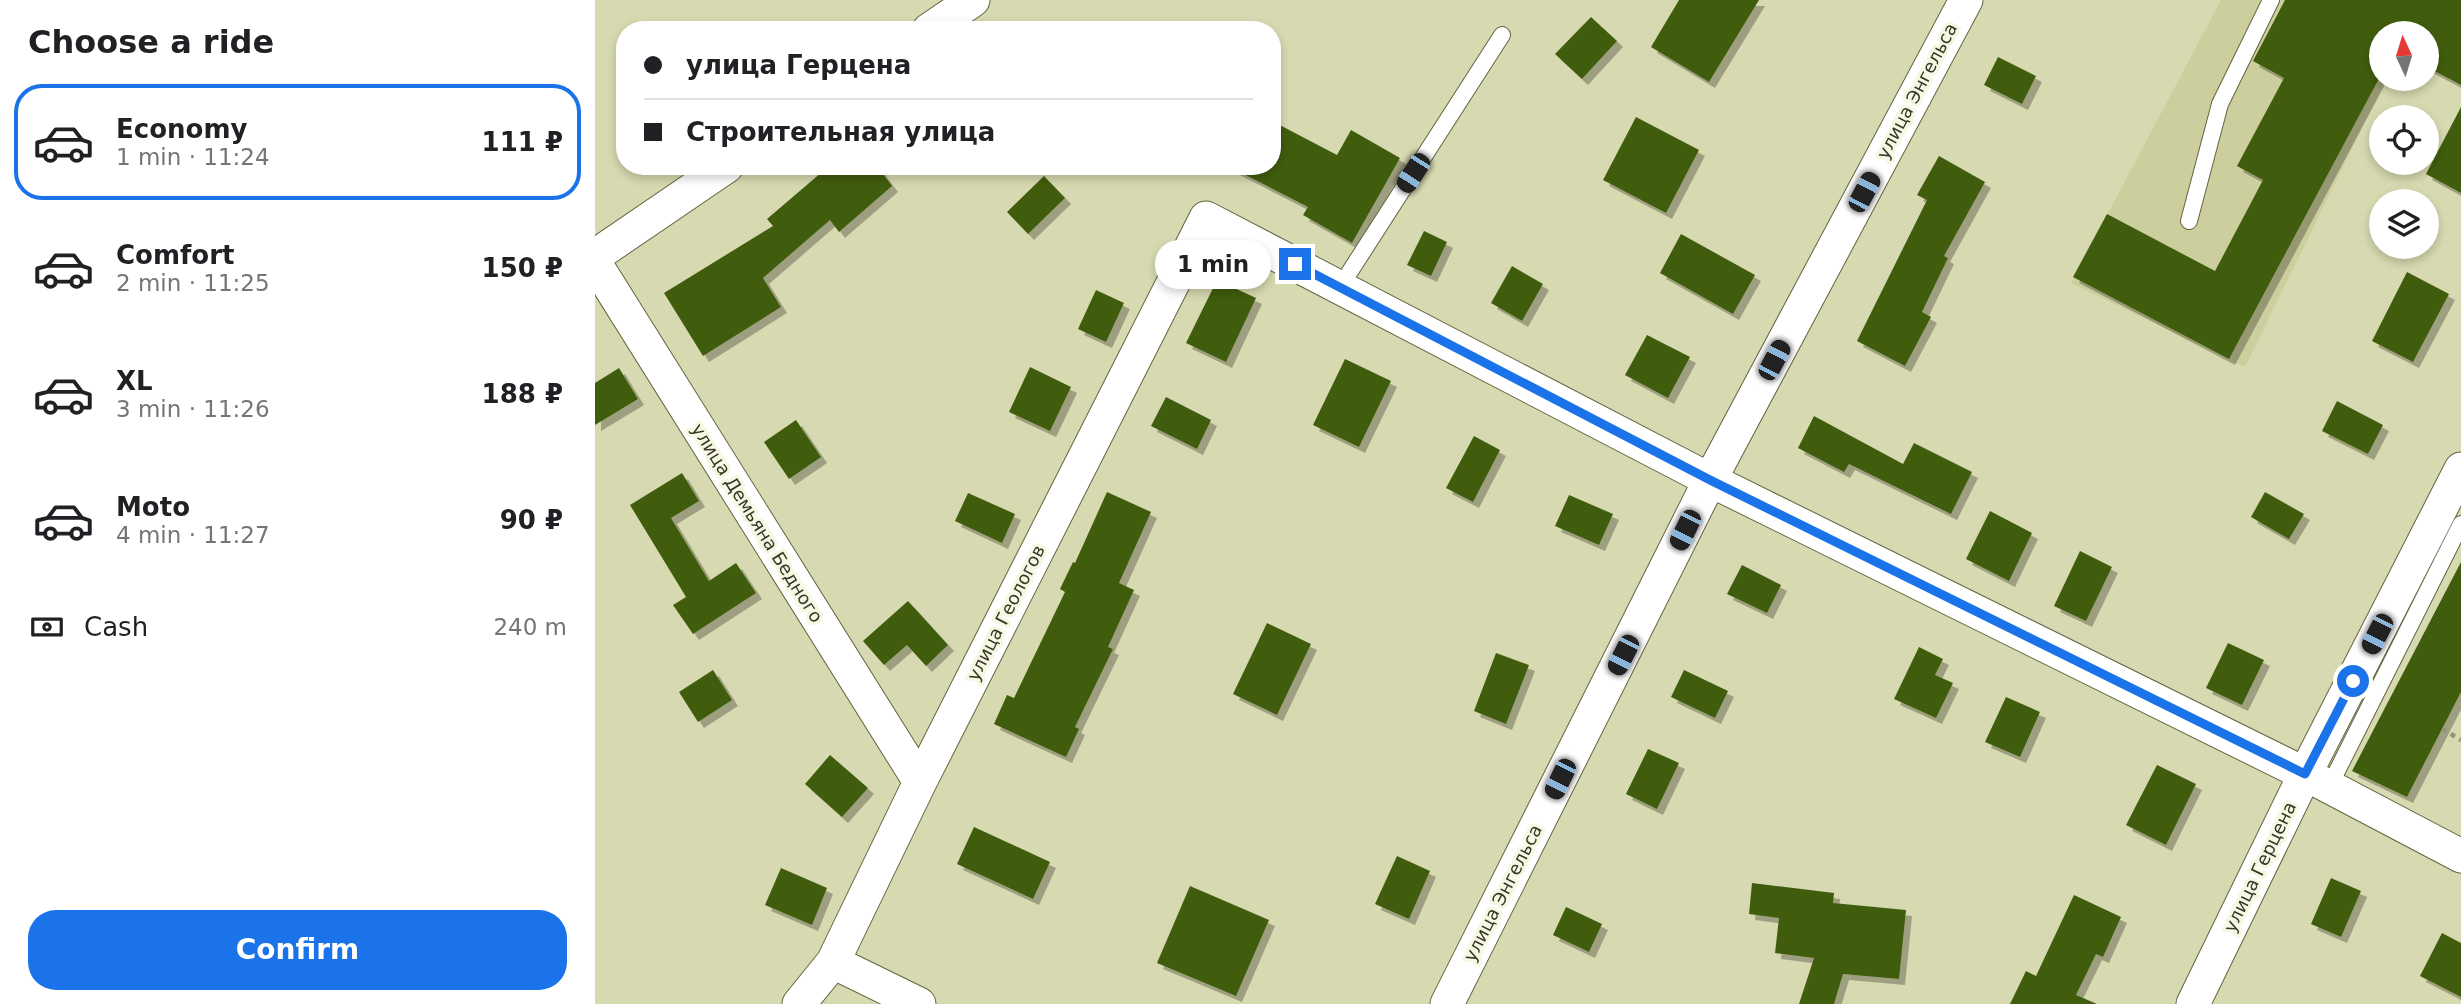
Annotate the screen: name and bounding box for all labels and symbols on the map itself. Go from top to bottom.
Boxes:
street label: улица Энгельса [1872,19,1961,162]
north arrow [2369,21,2439,91]
car [1393,150,1434,196]
car [1845,169,1884,215]
callout: 1 min [1155,240,1271,288]
route end [1279,248,1311,280]
car [1755,337,1794,383]
street label: улица Демьяна Бедного [687,419,827,626]
car [1667,507,1704,553]
street label: улица Геологов [962,541,1049,684]
car [2359,611,2396,657]
car [1605,632,1642,678]
route start [2337,665,2369,697]
car [1542,756,1579,802]
street label: улица Герцена [2219,798,2300,935]
street label: улица Энгельса [1459,821,1546,965]

